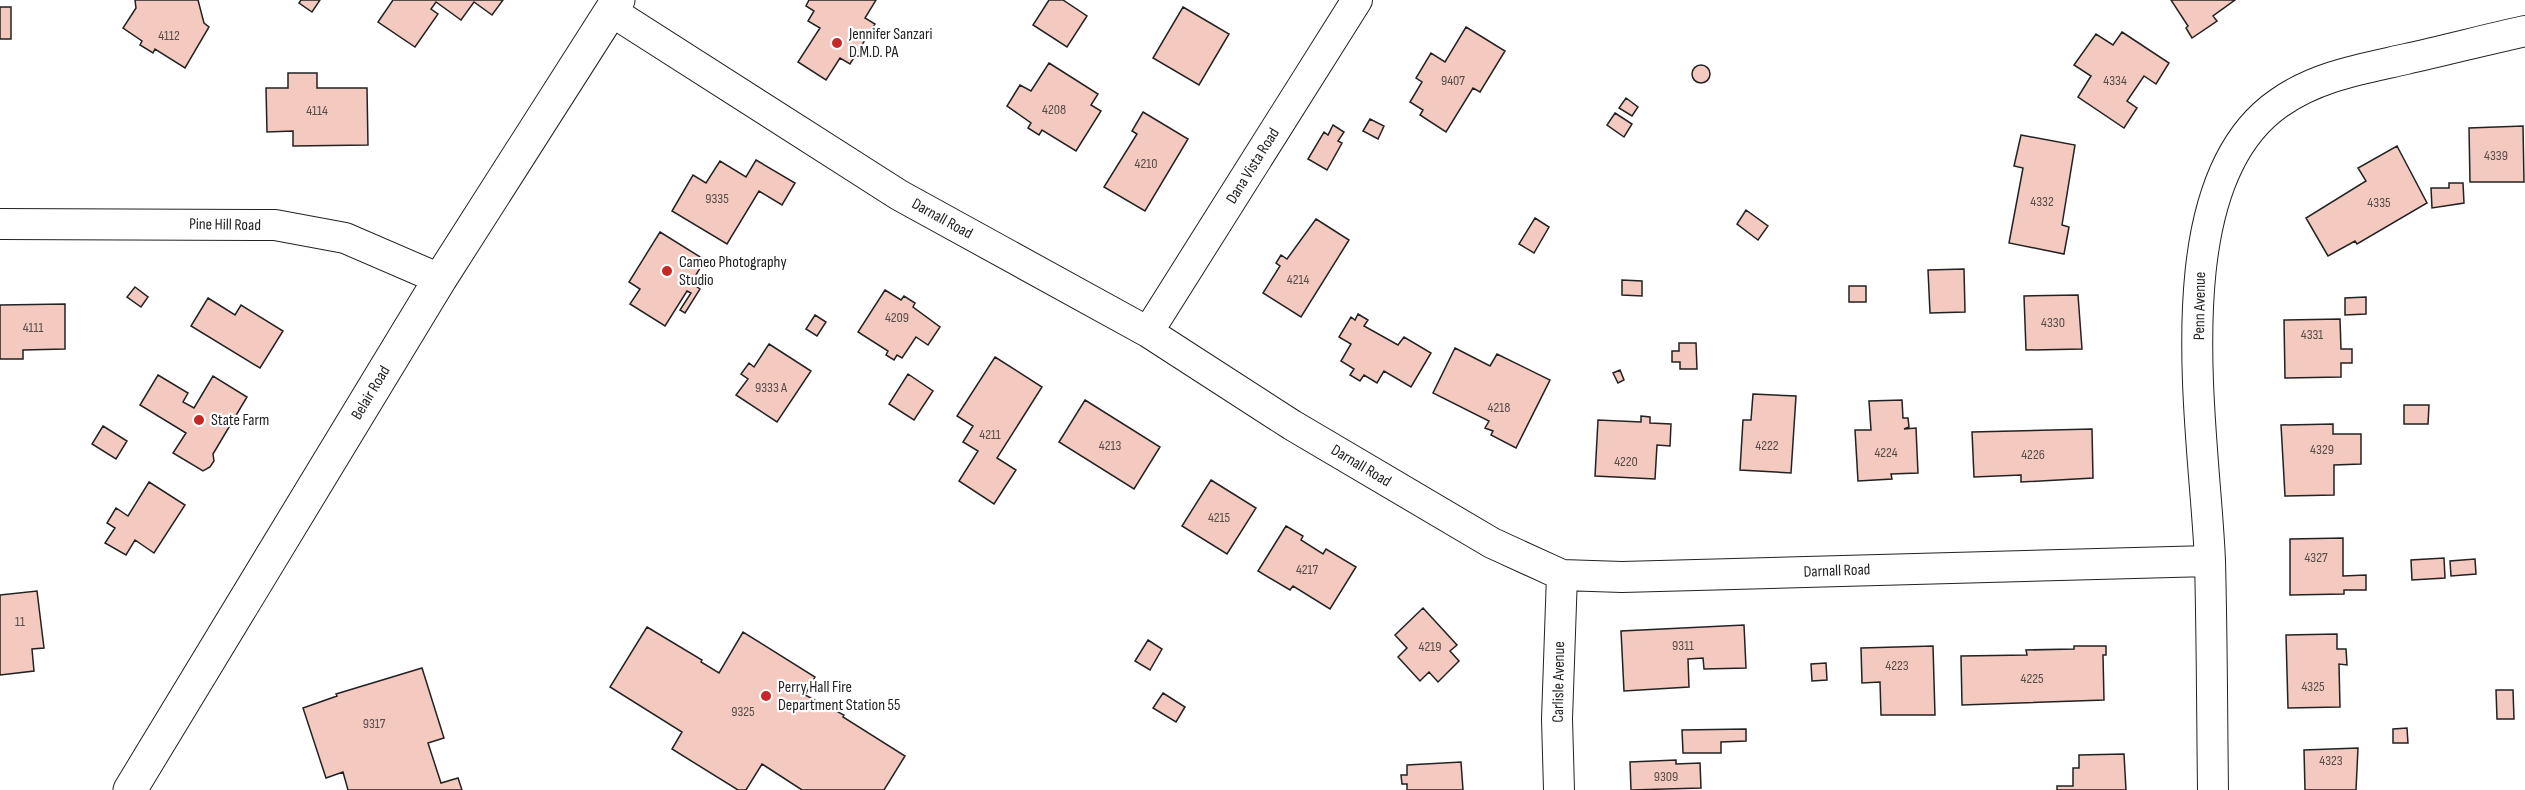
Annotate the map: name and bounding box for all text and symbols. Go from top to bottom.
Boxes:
place label: Jennifer Sanzari D.M.D. PA [848,25,933,62]
house number: 4112 [158,27,180,44]
marker: Jennifer Sanzari D.M.D. PA [830,36,844,50]
house number: 9407 [1441,72,1465,89]
house number: 4334 [2103,72,2127,89]
house number: 4208 [1042,101,1066,118]
house number: 4114 [306,102,328,119]
street label: Dana Vista Road [1222,125,1284,207]
house number: 4339 [2484,147,2508,164]
house number: 4210 [1135,155,1157,172]
house number: 9335 [705,190,729,207]
house number: 4332 [2030,193,2054,210]
house number: 4335 [2367,194,2391,211]
street label: Darnall Road [908,195,976,243]
street label: Pine Hill Road [189,215,261,235]
place label: Cameo Photography Studio [679,253,787,290]
marker: Cameo Photography Studio [660,264,674,278]
house number: 4214 [1287,271,1309,288]
street label: Penn Avenue [2190,272,2210,340]
house number: 4209 [885,309,909,326]
house number: 4330 [2041,314,2065,331]
house number: 4111 [23,319,43,336]
house number: 4331 [2301,326,2323,343]
street label: Belair Road [348,363,394,423]
house number: 9333 A [755,379,788,396]
house number: 4218 [1488,399,1510,416]
place label: State Farm [211,411,269,430]
marker: State Farm [192,413,206,427]
house number: 4211 [979,426,1001,443]
house number: 4213 [1099,437,1121,454]
house number: 4222 [1755,437,1779,454]
street label: Darnall Road [1328,441,1394,491]
house number: 4329 [2310,441,2334,458]
house number: 4224 [1874,444,1898,461]
house number: 4226 [2021,446,2045,463]
house number: 4220 [1614,453,1638,470]
house number: 4215 [1208,509,1231,526]
house number: 4327 [2304,549,2328,566]
street label: Darnall Road [1803,560,1871,582]
house number: 4217 [1296,561,1318,578]
house number: 11 [15,613,25,630]
house number: 9311 [1672,637,1694,654]
house number: 4219 [1419,638,1441,655]
street label: Carlisle Avenue [1549,641,1569,723]
house number: 4223 [1885,657,1909,674]
house number: 4225 [2020,670,2044,687]
place label: Perry Hall Fire Department Station 55 [778,678,900,715]
house number: 4325 [2301,678,2325,695]
marker: Perry Hall Fire Department Station 55 [759,689,773,703]
house number: 9325 [731,703,755,720]
house number: 9317 [363,715,386,732]
house number: 4323 [2319,752,2343,769]
house number: 9309 [1654,768,1678,785]

